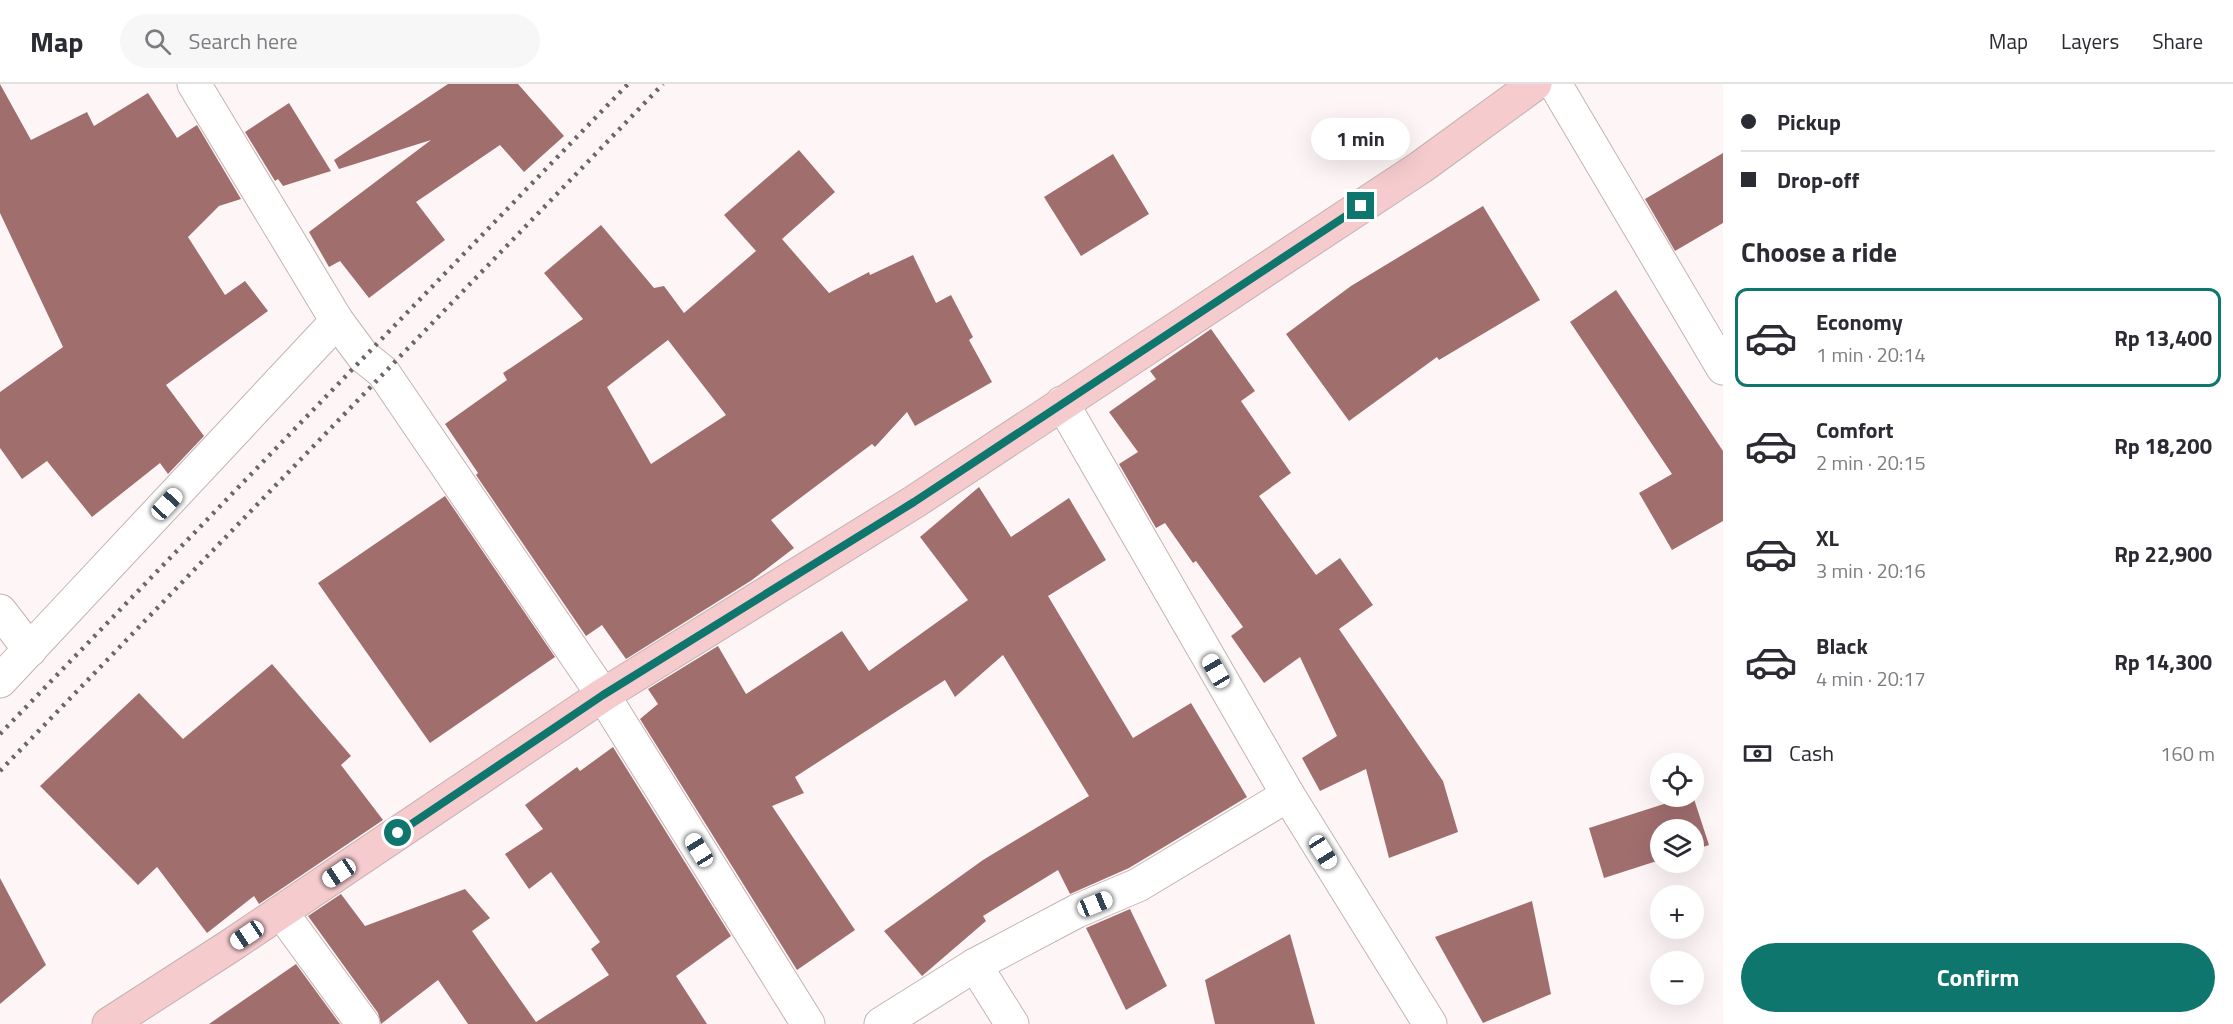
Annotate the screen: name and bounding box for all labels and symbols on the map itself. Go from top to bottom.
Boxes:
callout: 1 min [1312,119,1410,161]
route end [1347,192,1374,219]
car [148,485,186,523]
car [1199,651,1233,691]
route start [384,819,411,846]
car [682,830,716,870]
car [1306,832,1340,872]
car [319,855,359,891]
car [1075,889,1115,919]
car [227,917,267,953]

